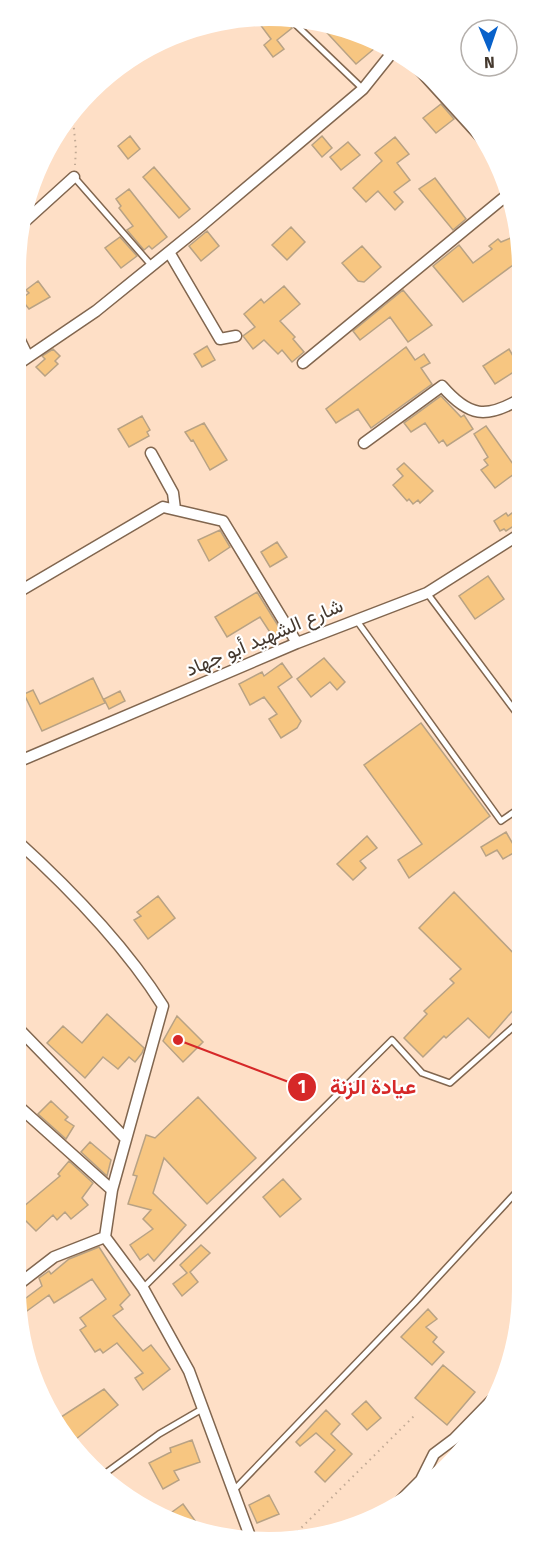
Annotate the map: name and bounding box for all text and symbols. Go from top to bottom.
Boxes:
north arrow [459,18,519,78]
text: N [484,53,495,72]
street label: شارع الشهيد أبو جهاد [182,593,347,683]
callout: عيادة الزنة [287,1067,428,1106]
text: عيادة الزنة [330,1074,416,1100]
text: 1 [298,1076,306,1098]

